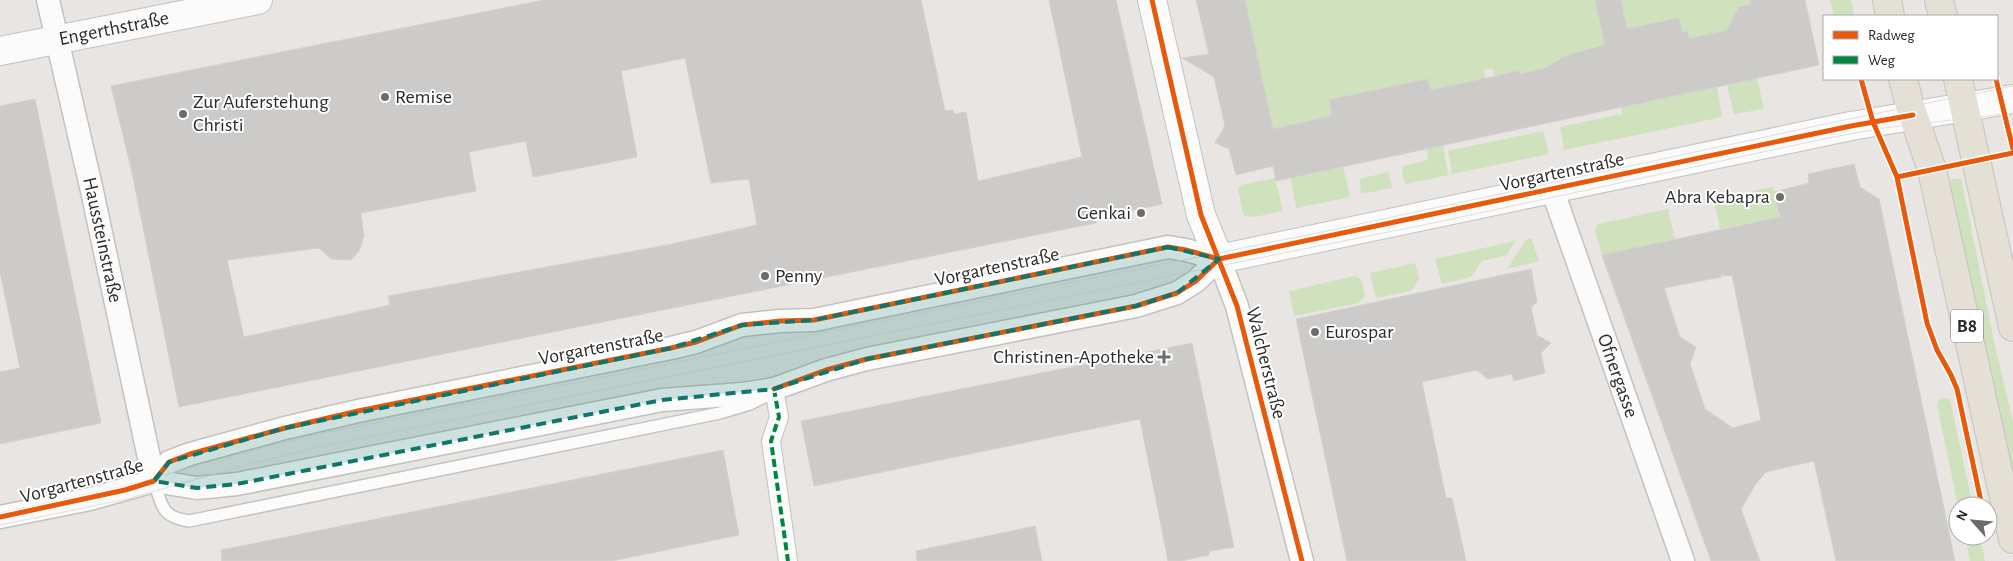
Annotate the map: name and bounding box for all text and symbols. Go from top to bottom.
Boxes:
street label: Engerthstraße [57,8,171,49]
legend [1823,15,1998,80]
text: Radweg [1868,28,1915,43]
text: Weg [1868,53,1896,68]
place label: Remise [395,87,452,107]
marker: Remise [379,91,391,103]
place label: Zur Auferstehung Christi [193,92,329,135]
marker: Zur Auferstehung Christi [177,108,189,120]
street label: Vorgartenstraße [1498,149,1626,195]
street label: Haussteinstraße [79,175,126,304]
place label: Abra Kebapra [1665,187,1770,207]
marker: Abra Kebapra [1774,191,1786,203]
place label: Genkai [1077,203,1131,223]
marker: Genkai [1135,207,1147,219]
street label: Vorgartenstraße [933,244,1061,290]
place label: Penny [775,266,823,286]
marker: Penny [759,270,771,282]
street label: Walcherstraße [1242,305,1290,421]
road number: B8 [1951,310,1983,342]
place label: Eurospar [1325,322,1394,342]
street label: Vorgartenstraße [537,325,665,369]
marker: Eurospar [1309,326,1321,338]
street label: Ofnergasse [1594,331,1642,420]
place label: Christinen-Apotheke [993,347,1154,367]
marker: Christinen-Apotheke [1158,351,1170,363]
street label: Vorgartenstraße [18,455,146,507]
north arrow [1948,496,1998,546]
text: N [1954,508,1971,523]

